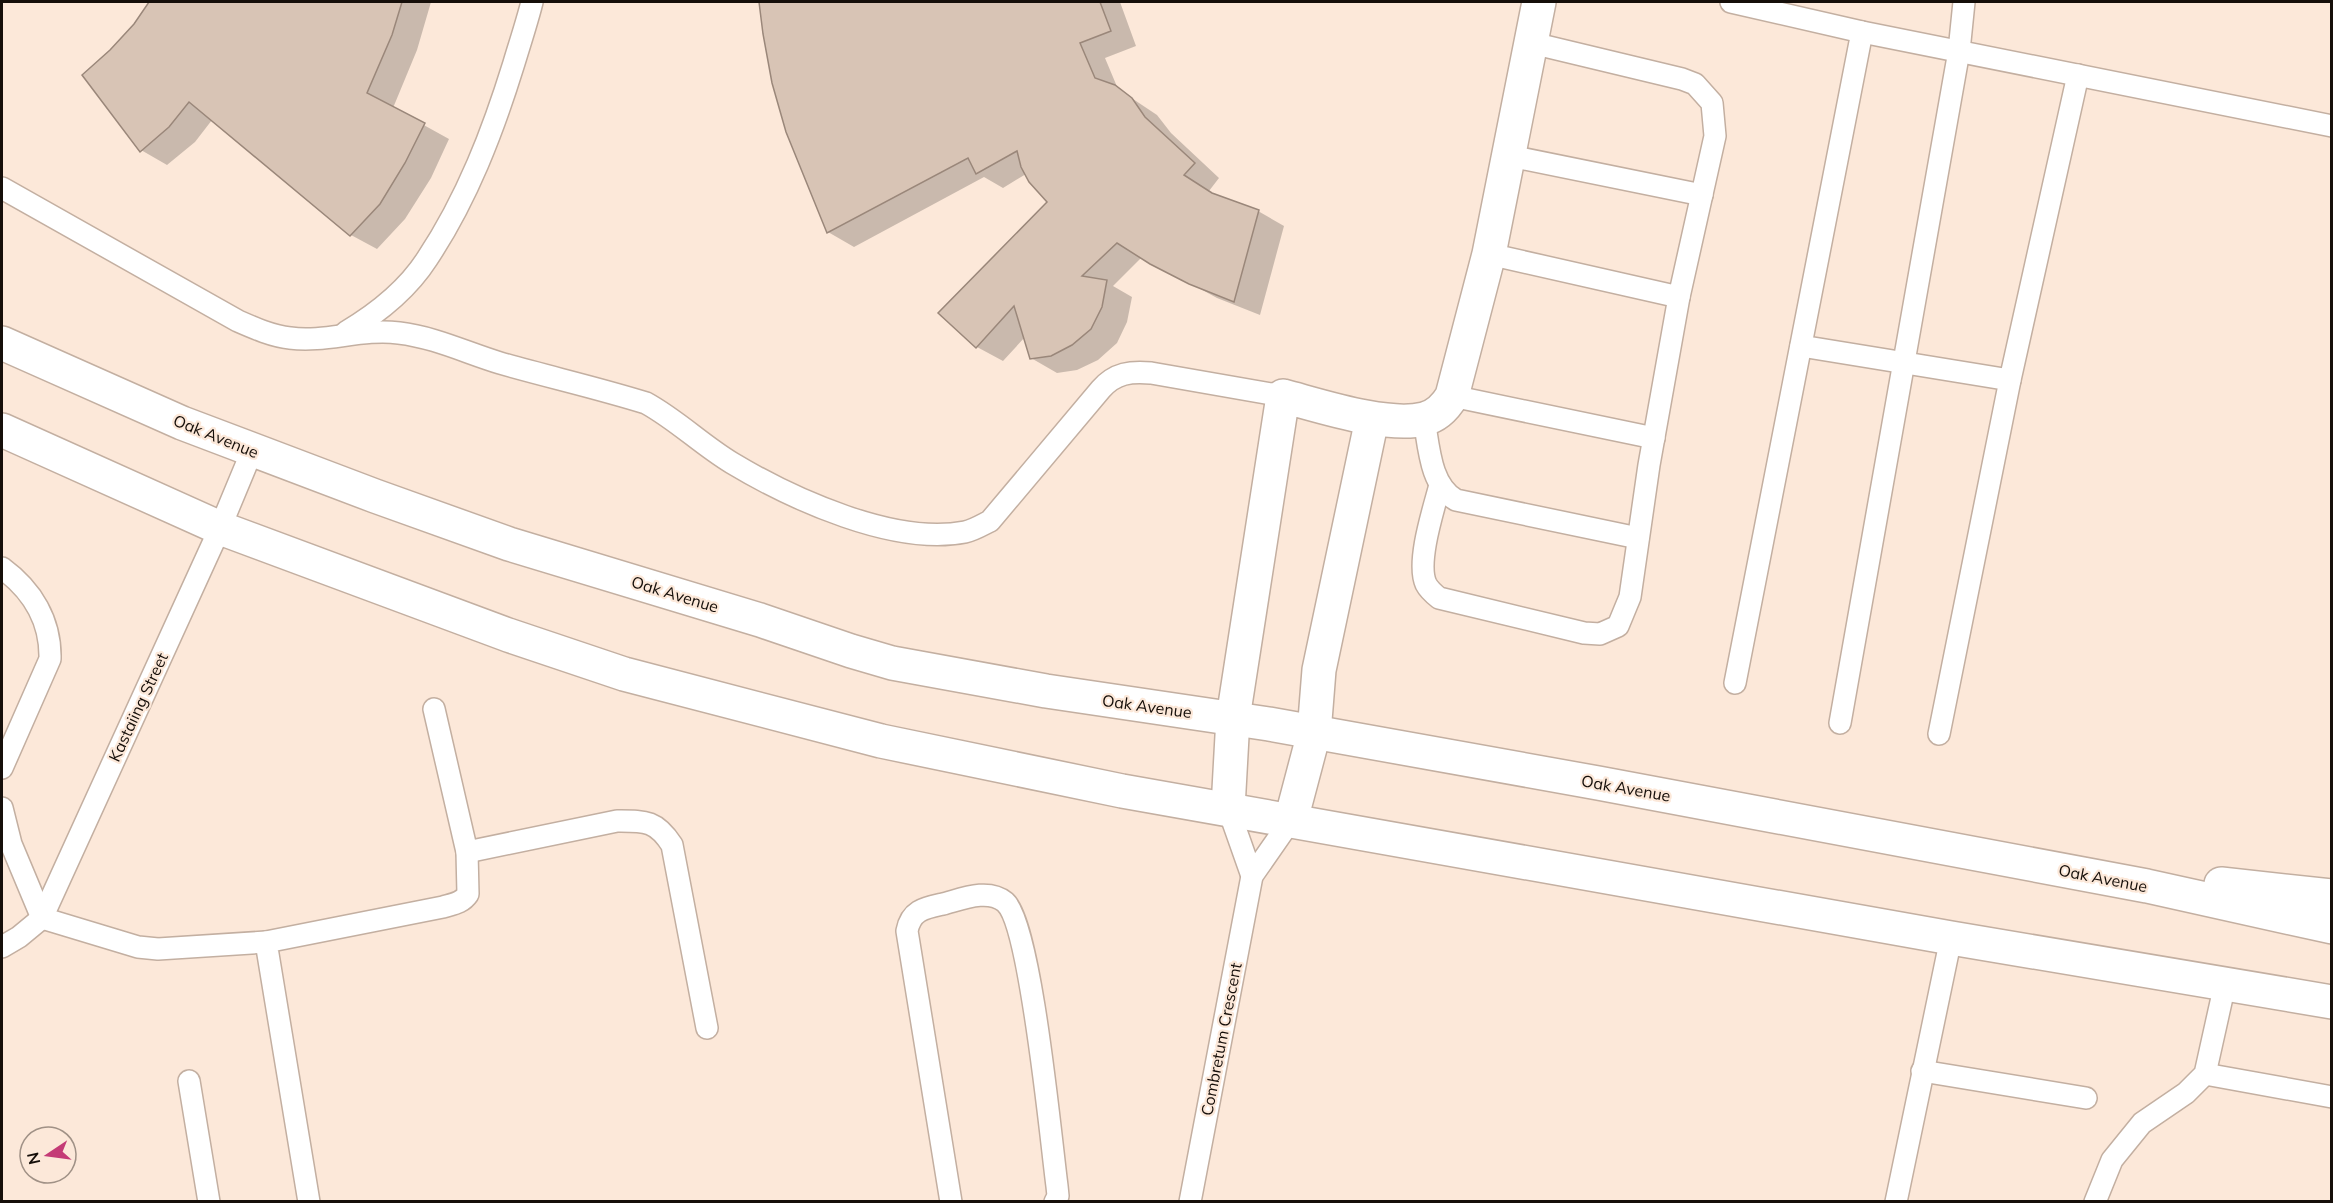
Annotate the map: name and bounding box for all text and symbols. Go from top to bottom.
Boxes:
street label: Oak Avenue [170,410,262,462]
street label: Oak Avenue [629,571,721,617]
street label: Kastaiing Street [104,649,172,765]
street label: Oak Avenue [1101,690,1193,722]
street label: Oak Avenue [1580,770,1672,806]
street label: Oak Avenue [2057,860,2149,896]
street label: Combretum Crescent [1196,960,1246,1117]
north arrow [18,1125,78,1185]
text: N [22,1150,44,1167]

